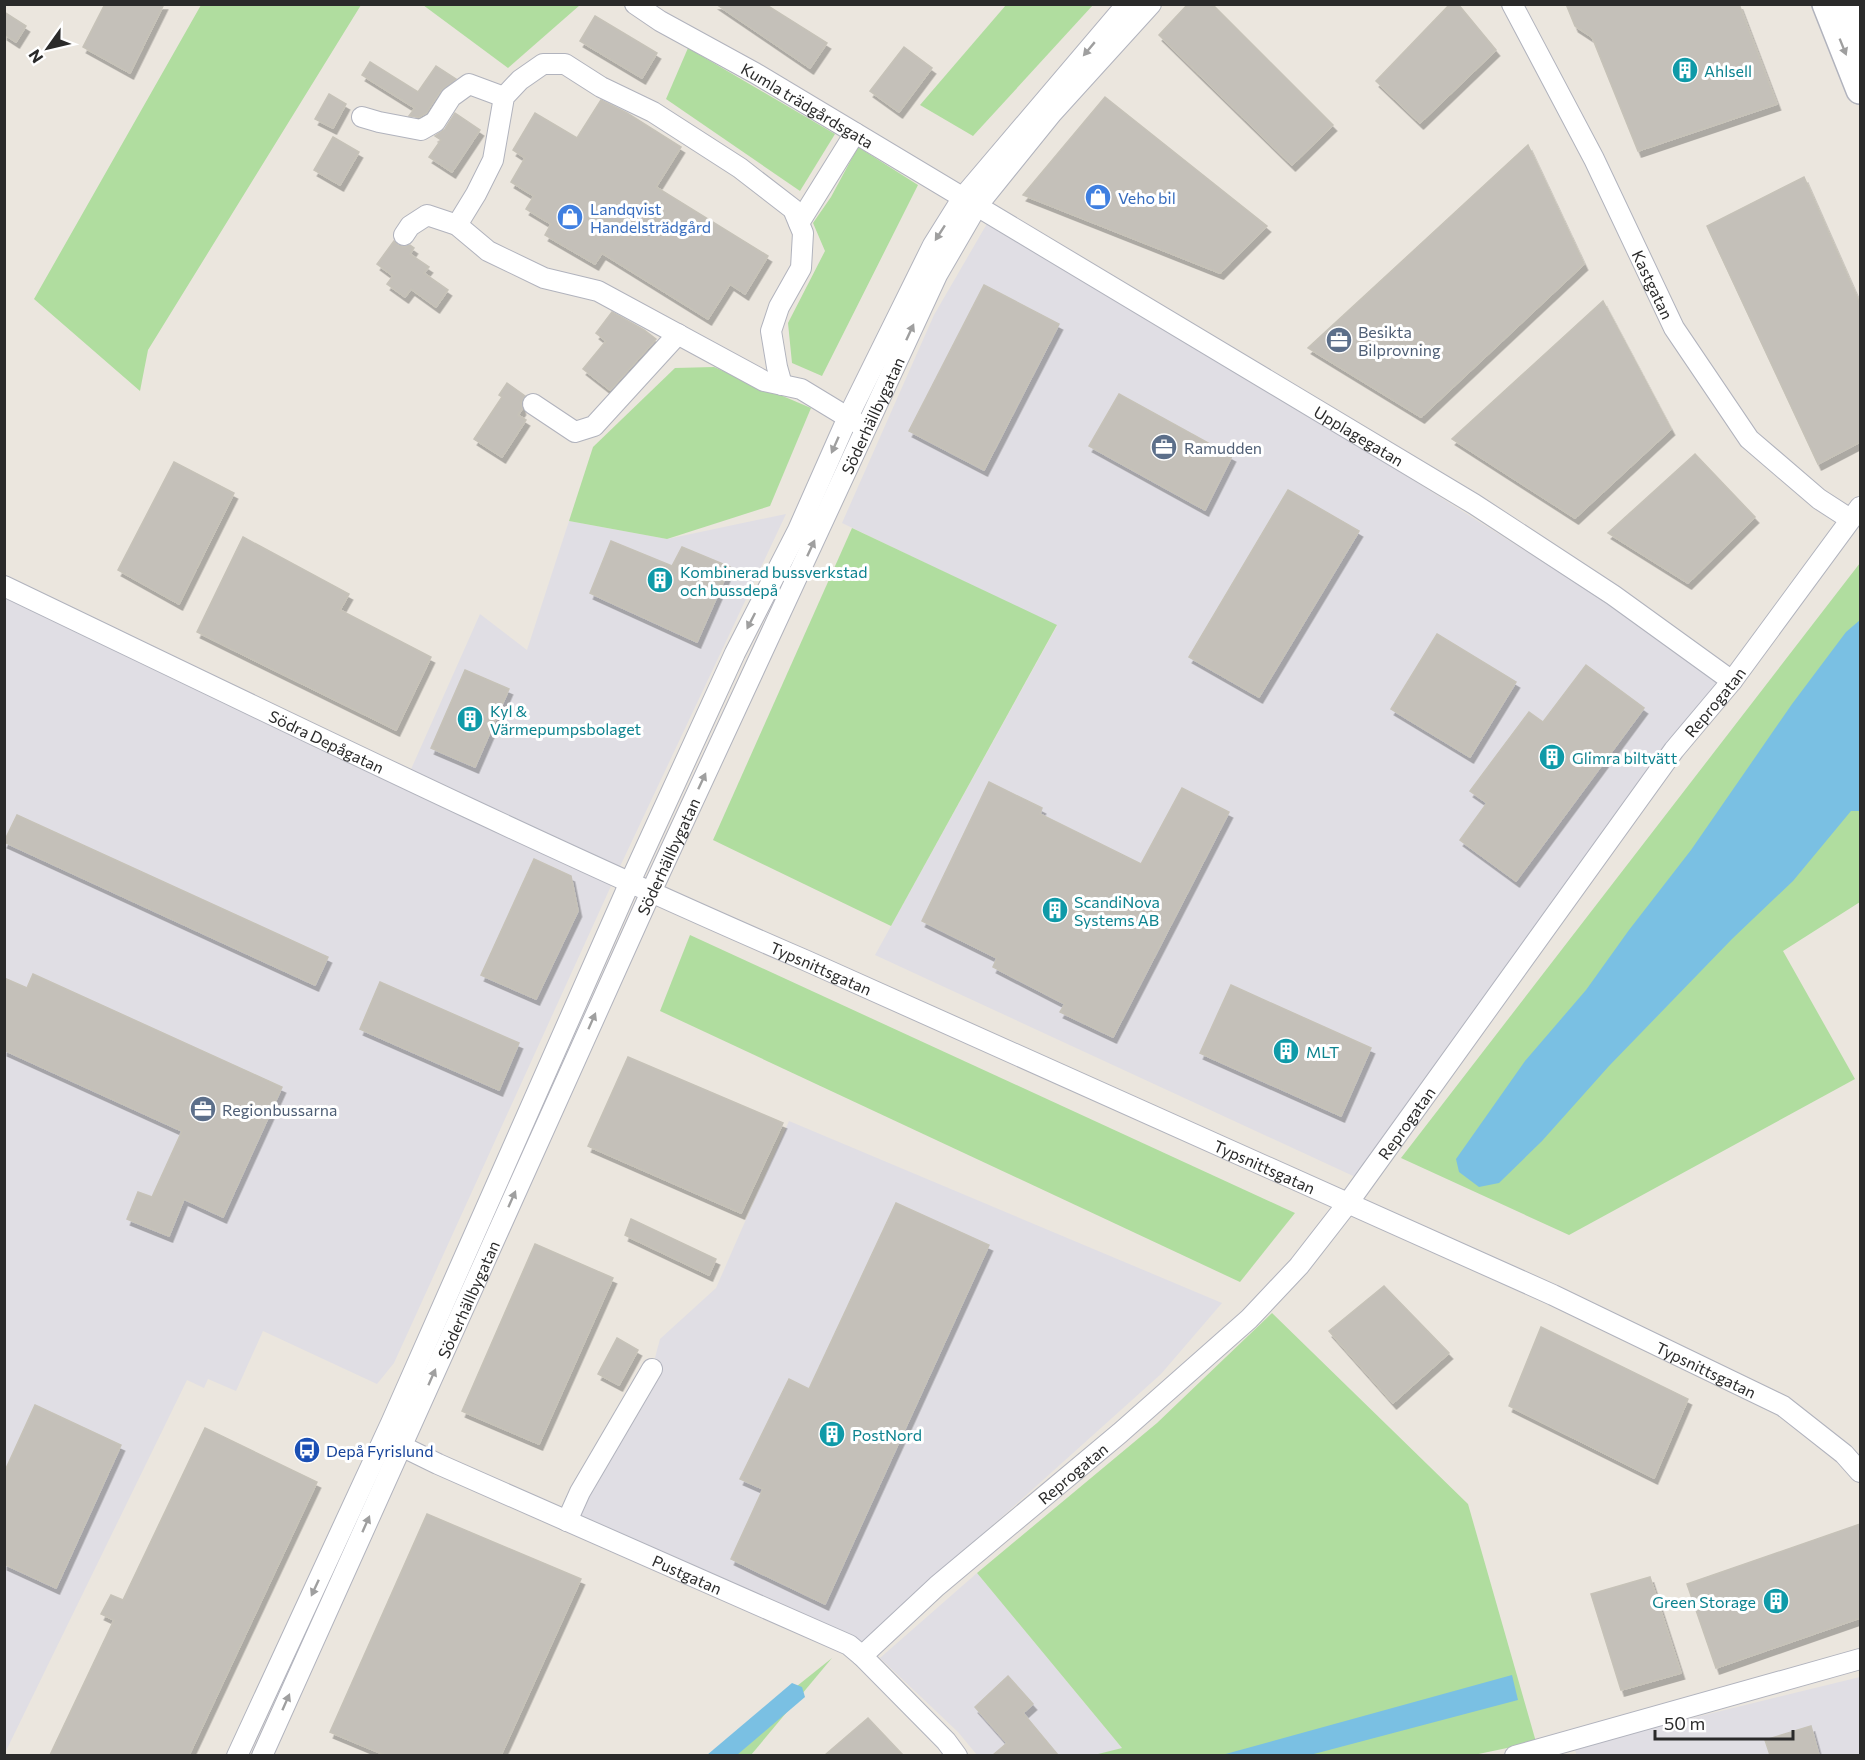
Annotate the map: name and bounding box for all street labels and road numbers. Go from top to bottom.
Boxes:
street label: Kumla trädgårdsgata [738,58,877,151]
street label: Kastgatan [1629,247,1678,322]
street label: Söderhällbygatan [837,354,907,477]
street label: Upplagegatan [1311,401,1407,469]
street label: Reprogatan [1680,663,1749,740]
street label: Södra Depågatan [266,705,387,776]
street label: Söderhällbygatan [632,795,703,918]
street label: Typsnittsgatan [768,937,875,998]
street label: Reprogatan [1373,1083,1438,1163]
street label: Typsnittsgatan [1211,1135,1318,1197]
street label: Söderhällbygatan [433,1237,502,1361]
street label: Typsnittsgatan [1653,1337,1760,1401]
street label: Reprogatan [1034,1438,1111,1507]
street label: Pustgatan [650,1550,725,1597]

